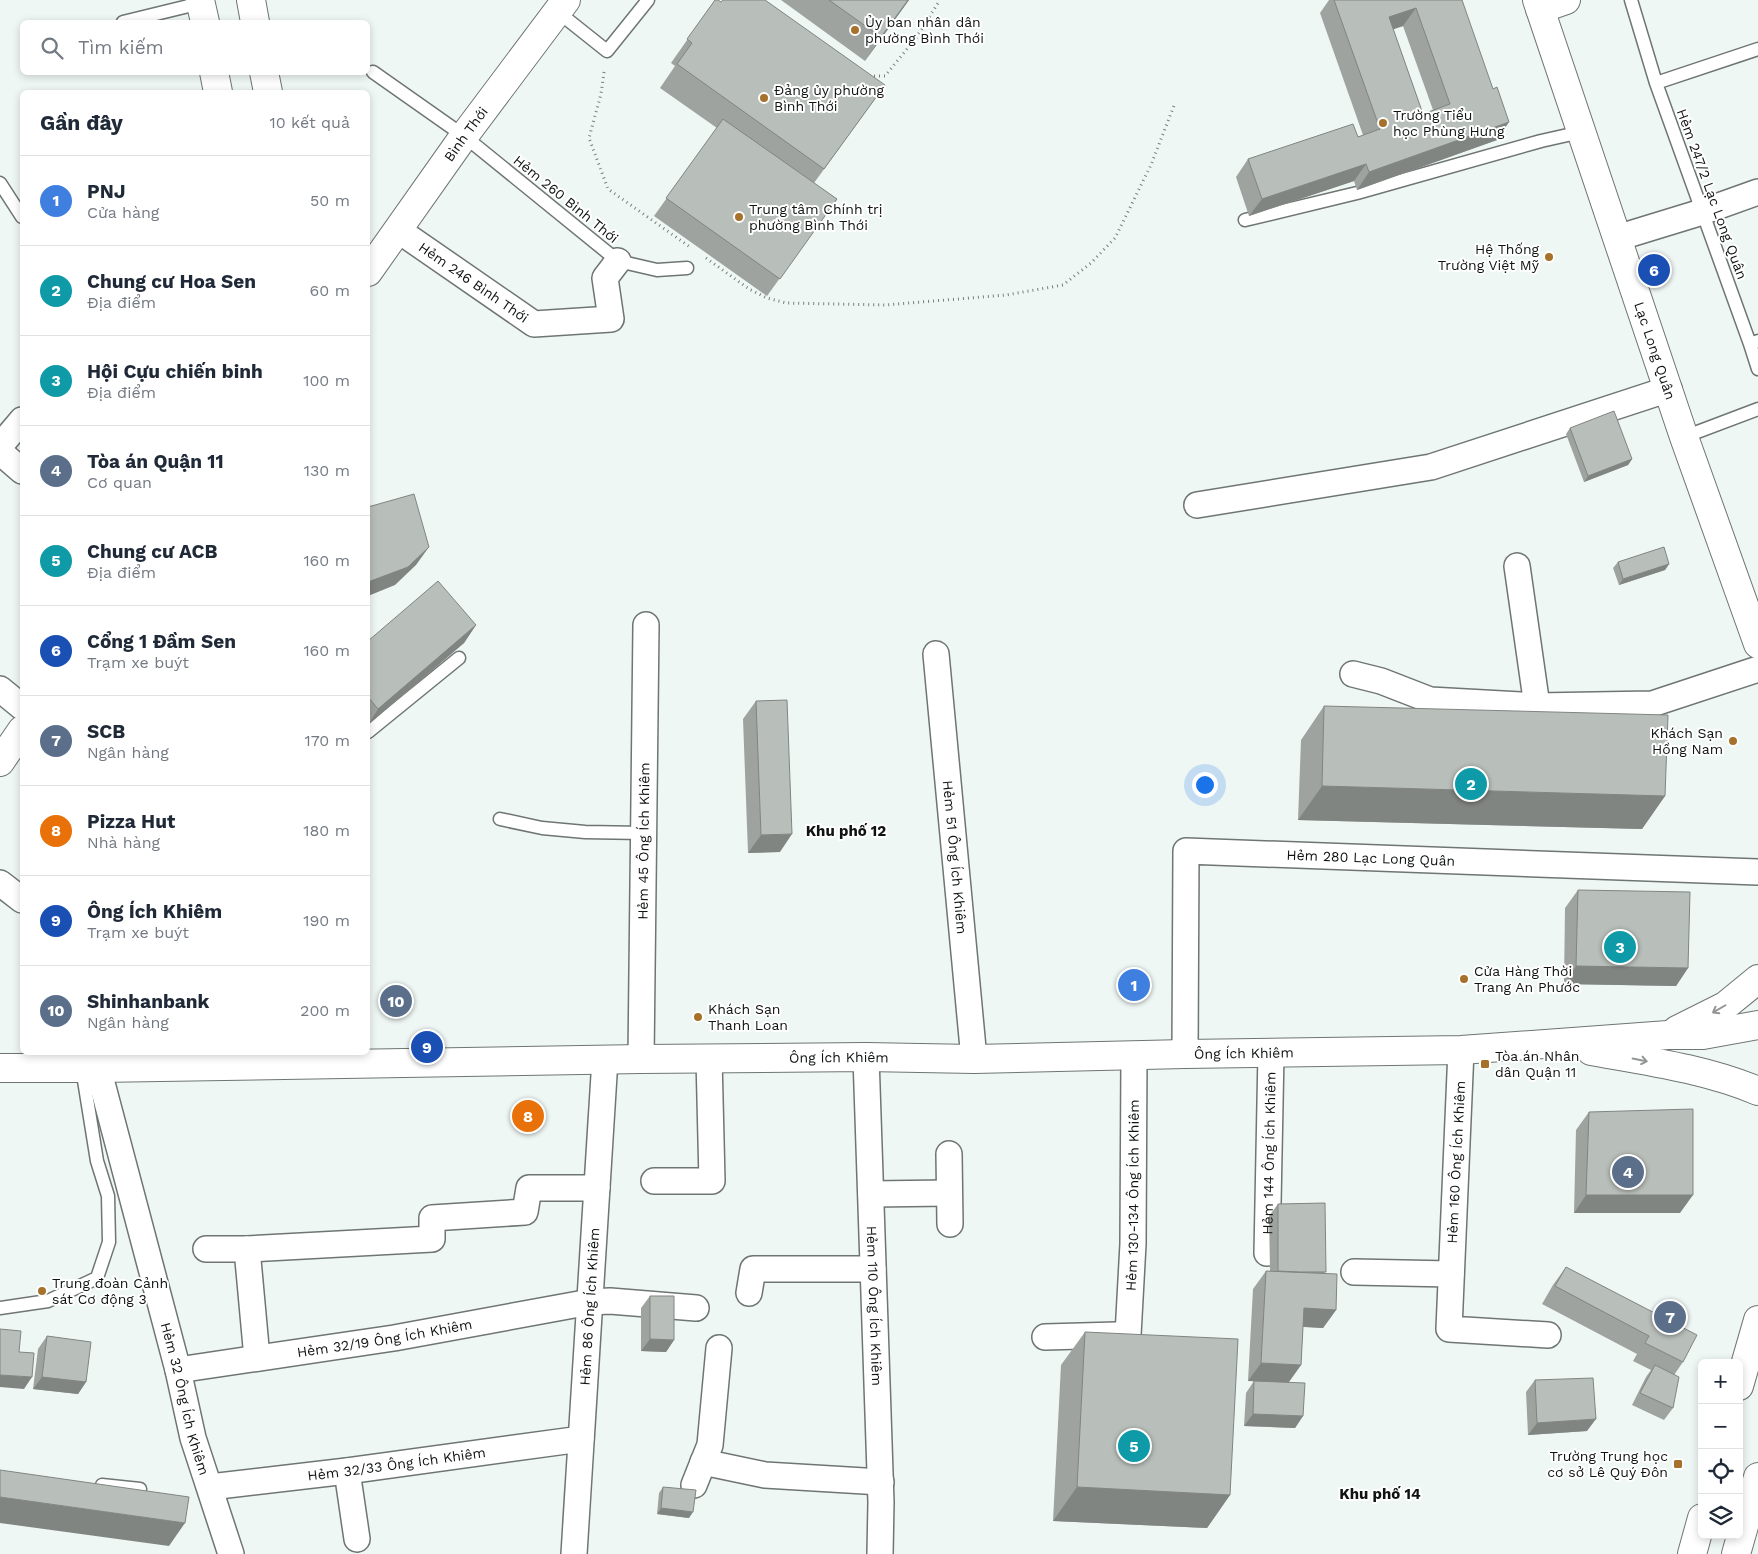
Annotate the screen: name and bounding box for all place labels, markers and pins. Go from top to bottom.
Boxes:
place label: Ủy ban nhân dân phường Bình Thới [865,14,984,46]
marker: Ủy ban nhân dân phường Bình Thới [849,24,861,36]
place label: Đảng ủy phường Bình Thới [774,82,885,114]
marker: Đảng ủy phường Bình Thới [758,92,770,104]
place label: Trường Tiểu học Phùng Hưng [1393,107,1505,139]
marker: Trường Tiểu học Phùng Hưng [1377,117,1389,129]
place label: Trung tâm Chính trị phường Bình Thới [749,201,882,233]
marker: Trung tâm Chính trị phường Bình Thới [733,211,745,223]
place label: Hệ Thống Trường Việt Mỹ [1438,241,1540,273]
marker: Hệ Thống Trường Việt Mỹ [1543,251,1555,263]
pin: 6 [1638,251,1670,289]
place label: Khách Sạn Hồng Nam [1651,725,1723,757]
marker: Khách Sạn Hồng Nam [1727,735,1739,747]
pin: 2 [1455,765,1487,803]
pin: 3 [1604,928,1636,966]
place label: Cửa Hàng Thời Trang An Phước [1474,963,1580,995]
pin: 1 [1118,966,1150,1004]
marker: Cửa Hàng Thời Trang An Phước [1458,973,1470,985]
pin: 10 [380,982,412,1020]
place label: Khách Sạn Thanh Loan [708,1001,788,1033]
marker: Khách Sạn Thanh Loan [692,1011,704,1023]
pin: 9 [411,1028,443,1066]
place label: Tòa án Nhân dân Quận 11 [1495,1048,1580,1080]
marker: Tòa án Nhân dân Quận 11 [1479,1058,1491,1070]
pin: 8 [512,1097,544,1135]
pin: 4 [1612,1153,1644,1191]
place label: Trung đoàn Cảnh sát Cơ động 3 [52,1275,168,1307]
marker: Trung đoàn Cảnh sát Cơ động 3 [36,1285,48,1297]
pin: 7 [1654,1298,1686,1336]
pin: 5 [1118,1427,1150,1465]
place label: Trường Trung học cơ sở Lê Quý Đôn [1547,1448,1668,1480]
marker: Trường Trung học cơ sở Lê Quý Đôn [1672,1458,1684,1470]

